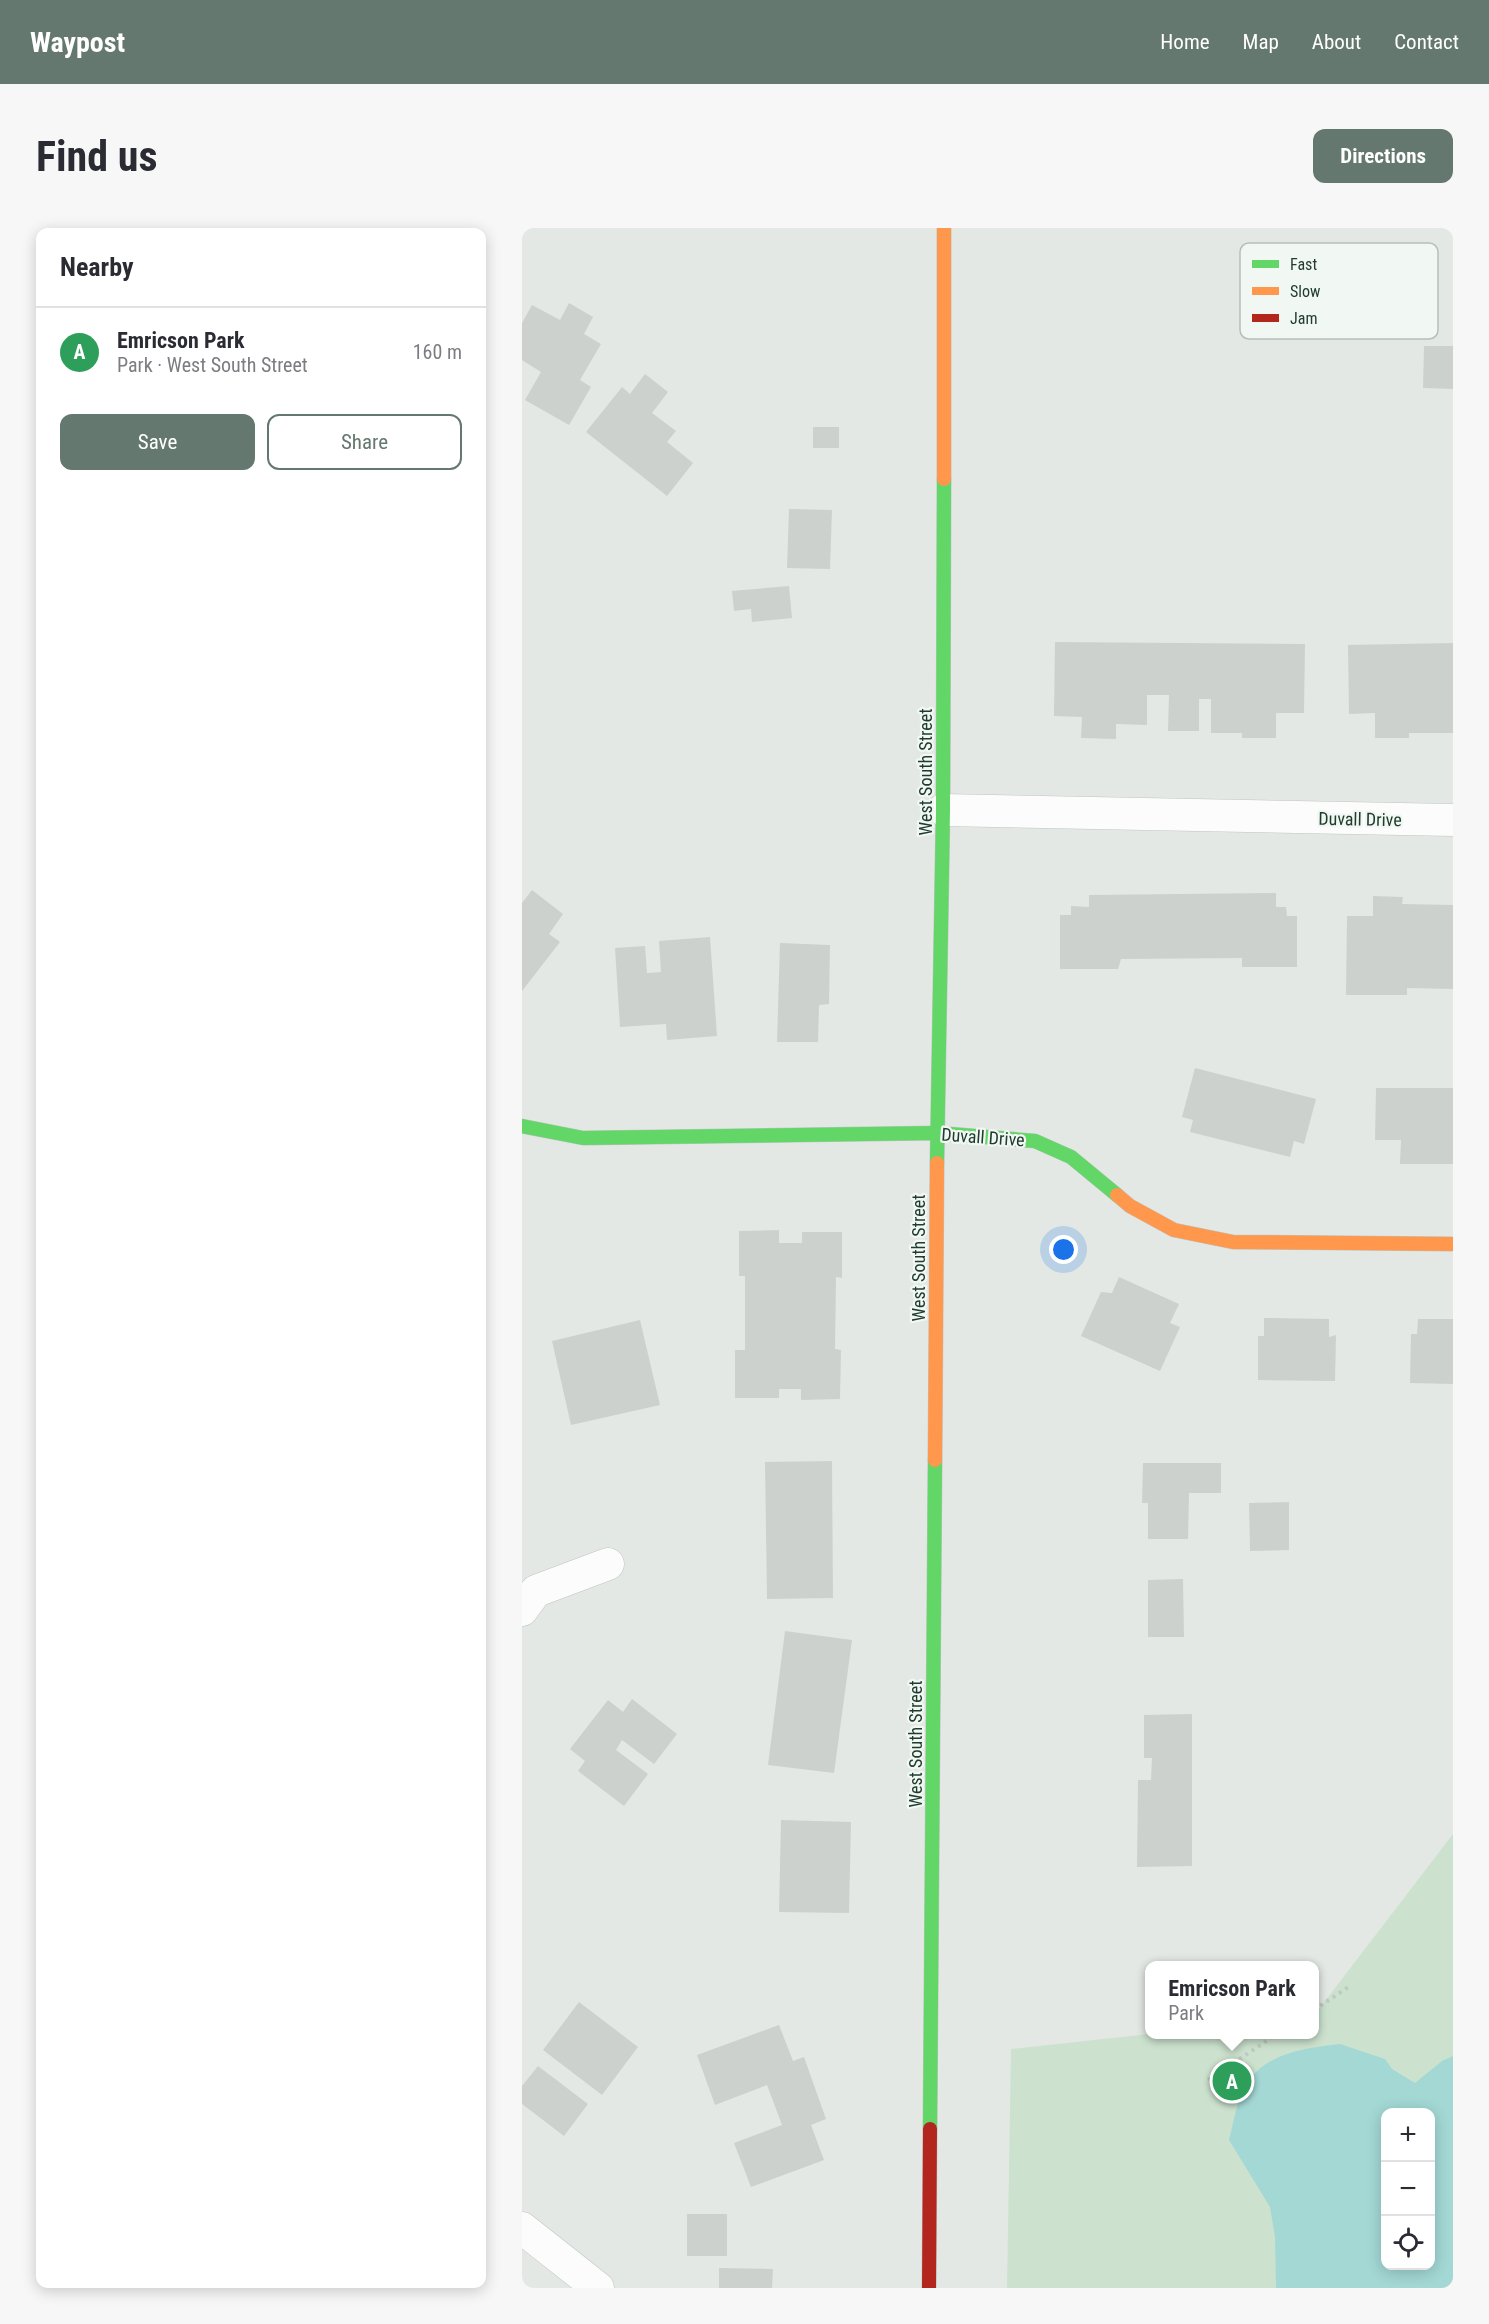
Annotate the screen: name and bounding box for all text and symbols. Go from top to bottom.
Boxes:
text: Waypost [30,26,125,59]
text: Home [1160,30,1210,54]
text: Map [1243,30,1279,54]
text: About [1312,30,1361,54]
text: Contact [1394,30,1459,54]
button: Directions [1313,129,1453,183]
text: Find us [36,132,157,181]
legend [1240,243,1438,339]
text: Nearby [60,252,134,282]
text: Fast [1290,255,1317,274]
text: Slow [1290,282,1320,301]
text: Jam [1290,309,1317,328]
text: Emricson Park [117,328,244,353]
text: A [74,340,85,364]
text: 160 m [413,340,462,364]
text: Park · West South Street [117,353,308,377]
button: Save [60,414,255,470]
button: Share [267,414,462,470]
street label: West South Street [915,709,936,835]
street label: Duvall Drive [1318,808,1402,830]
street label: Duvall Drive [941,1124,1025,1150]
street label: West South Street [908,1195,929,1321]
your location [1049,1235,1078,1264]
street label: West South Street [905,1681,926,1807]
popup [1145,1961,1319,2039]
text: Emricson Park [1168,1976,1296,2001]
text: Park [1168,2001,1204,2025]
pin: A [1212,2058,1252,2104]
map controls [1381,2108,1435,2270]
button: + [1381,2108,1435,2162]
button: − [1381,2162,1435,2216]
button: locate [1381,2216,1435,2270]

